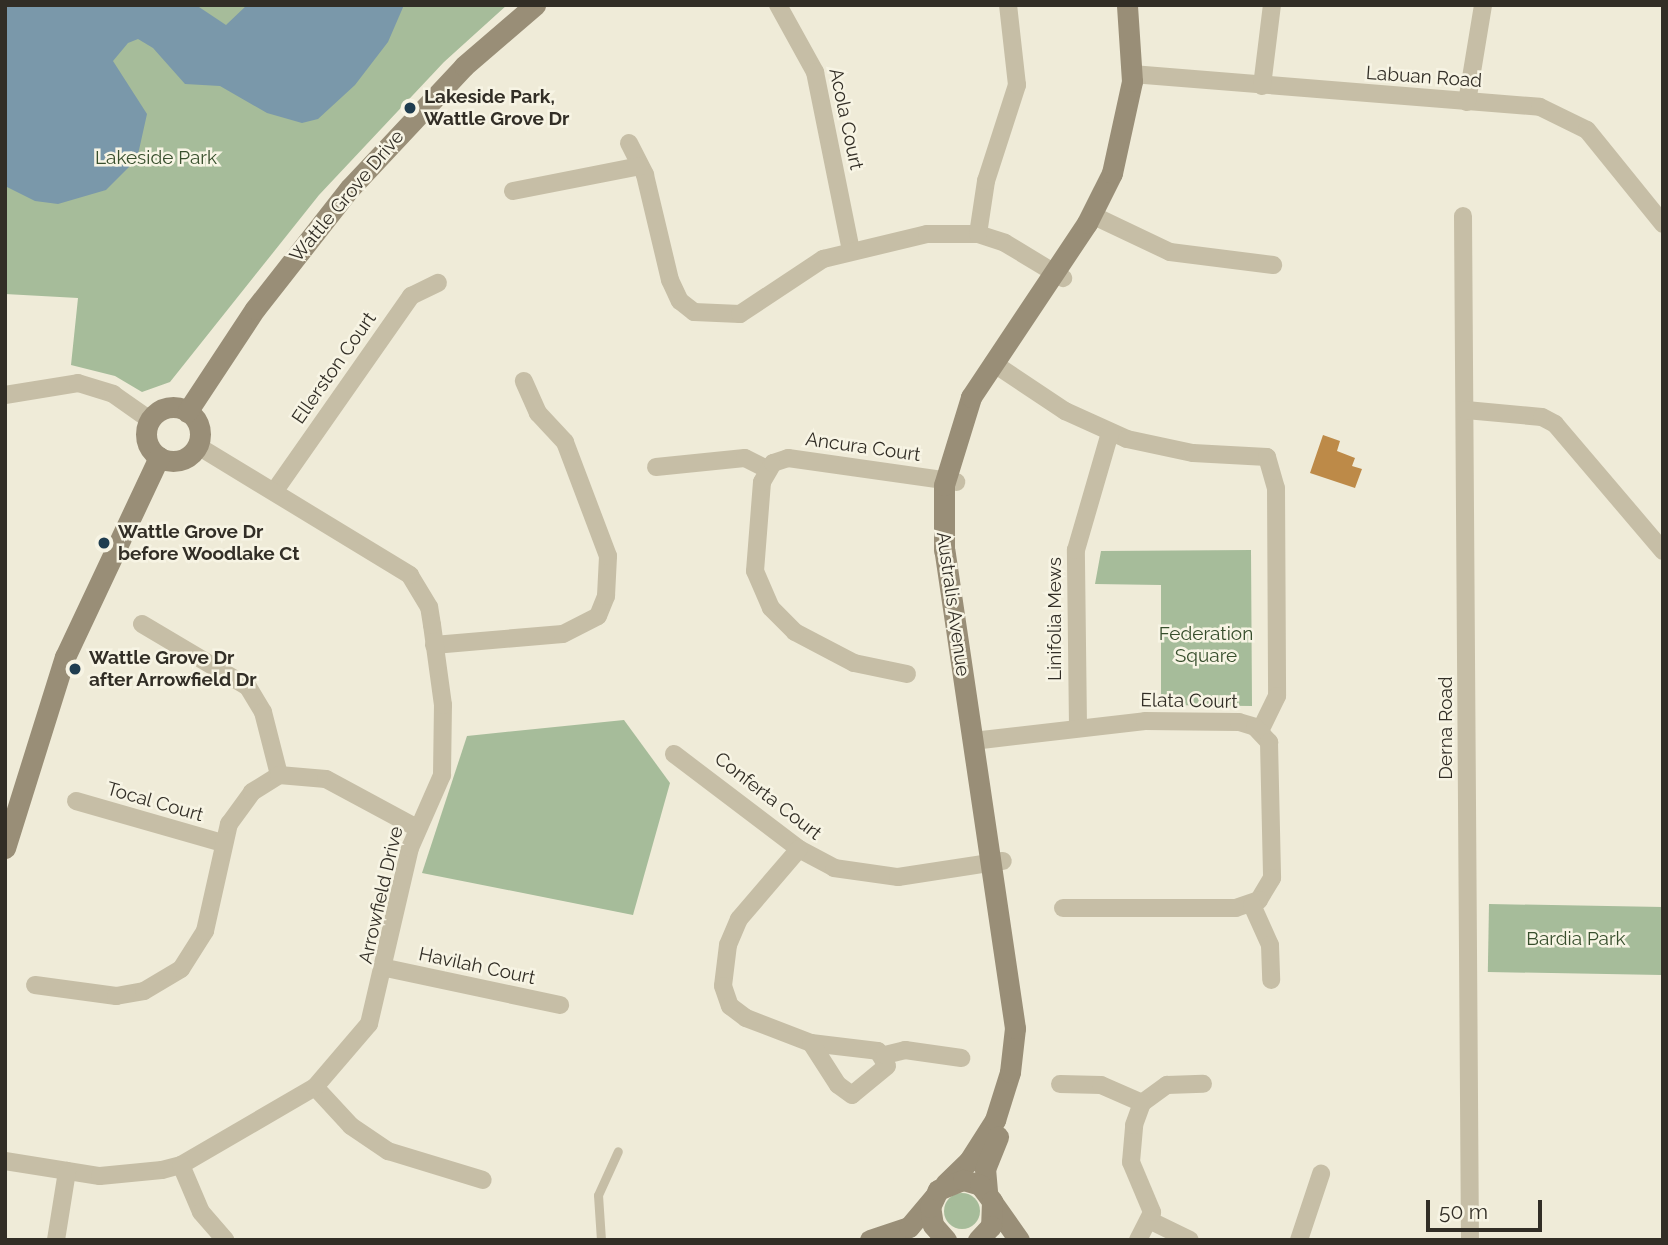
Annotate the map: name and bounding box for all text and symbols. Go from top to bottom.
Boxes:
street label: Labuan Road [1365,62,1483,92]
street label: Acola Court [824,66,868,172]
place label: Lakeside Park, Wattle Grove Dr [424,86,569,130]
marker: Lakeside Park, Wattle Grove Dr [402,100,418,116]
street label: Wattle Grove Drive [285,125,409,267]
park label: Lakeside Park [95,147,217,169]
street label: Ellerston Court [287,308,381,428]
street label: Ancura Court [804,428,922,466]
place label: Wattle Grove Dr before Woodlake Ct [118,521,300,565]
street label: Australis Avenue [932,530,974,678]
marker: Wattle Grove Dr before Woodlake Ct [96,535,112,551]
street label: Linifolia Mews [1044,557,1066,681]
park label: Federation Square [1159,623,1253,667]
place label: Wattle Grove Dr after Arrowfield Dr [89,647,258,691]
marker: Wattle Grove Dr after Arrowfield Dr [67,661,83,677]
street label: Derna Road [1435,676,1457,780]
street label: Elata Court [1140,689,1238,713]
street label: Conferta Court [710,747,826,845]
street label: Tocal Court [104,777,206,827]
street label: Arrowfield Drive [354,824,408,966]
park label: Bardia Park [1526,928,1626,950]
street label: Havilah Court [417,943,537,989]
scale bar [1430,1186,1546,1230]
text: 50 m [1439,1199,1488,1224]

